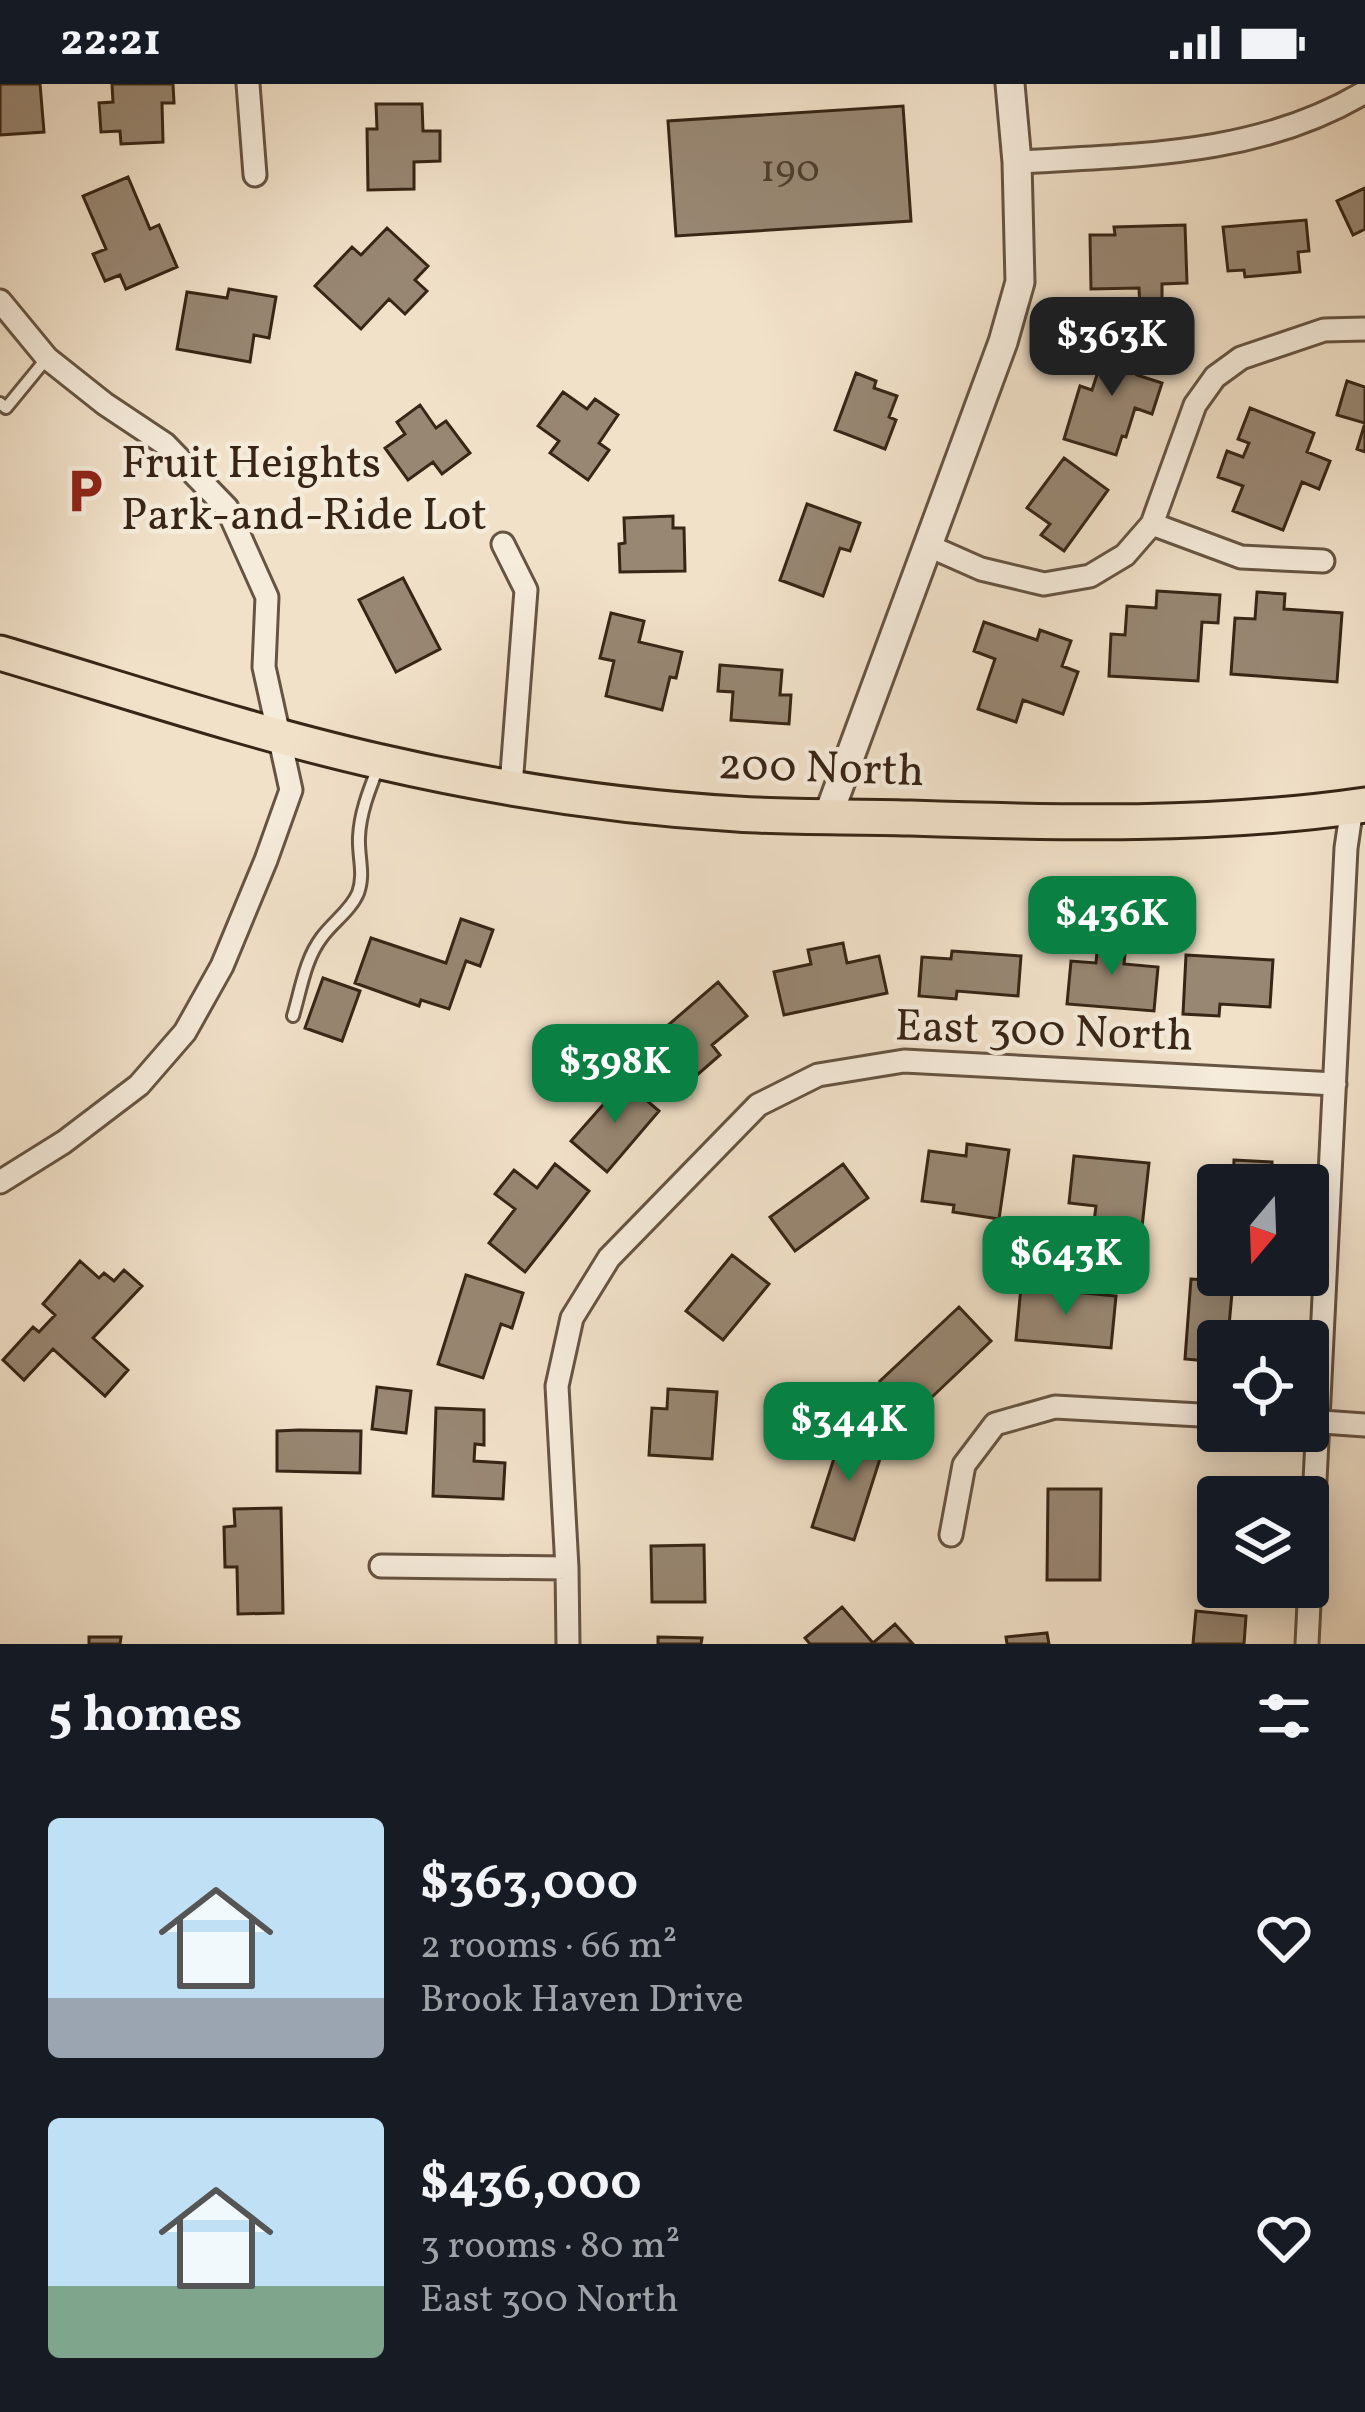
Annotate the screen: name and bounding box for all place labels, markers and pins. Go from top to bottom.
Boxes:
pin: $363K [1028,297,1196,399]
place label: Fruit Heights Park-and-Ride Lot [121,434,487,549]
parking icon: Fruit Heights Park-and-Ride Lot [60,466,110,516]
pin: $436K [1028,876,1196,978]
pin: $398K [531,1024,699,1126]
pin: $643K [982,1216,1150,1318]
pin: $344K [765,1382,933,1484]

